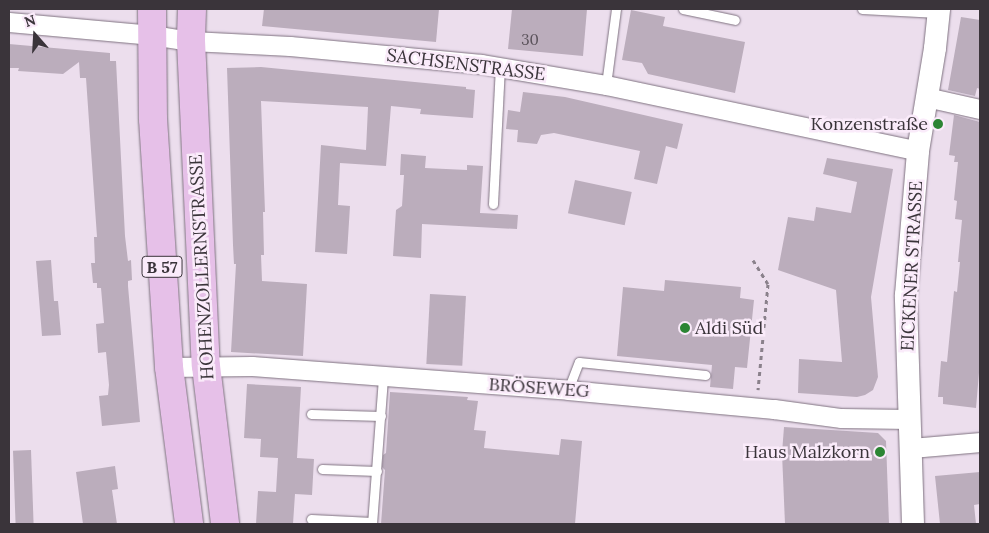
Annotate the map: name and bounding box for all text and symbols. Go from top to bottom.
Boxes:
north arrow [10,10,60,60]
text: N [22,11,38,31]
house number: 30 [521,31,539,49]
street label: SACHSENSTRASSE [385,45,547,85]
place label: Konzenstraße [810,113,928,135]
marker: Konzenstraße [932,118,944,130]
street label: HOHENZOLLERNSTRASSE [185,154,219,380]
street label: EICKENER STRASSE [897,180,927,352]
road number: B 57 [141,253,183,280]
place label: Aldi Süd [695,317,763,339]
marker: Aldi Süd [679,322,691,334]
street label: BRÖSEWEG [488,374,590,402]
place label: Haus Malzkorn [744,441,870,463]
marker: Haus Malzkorn [874,446,886,458]

